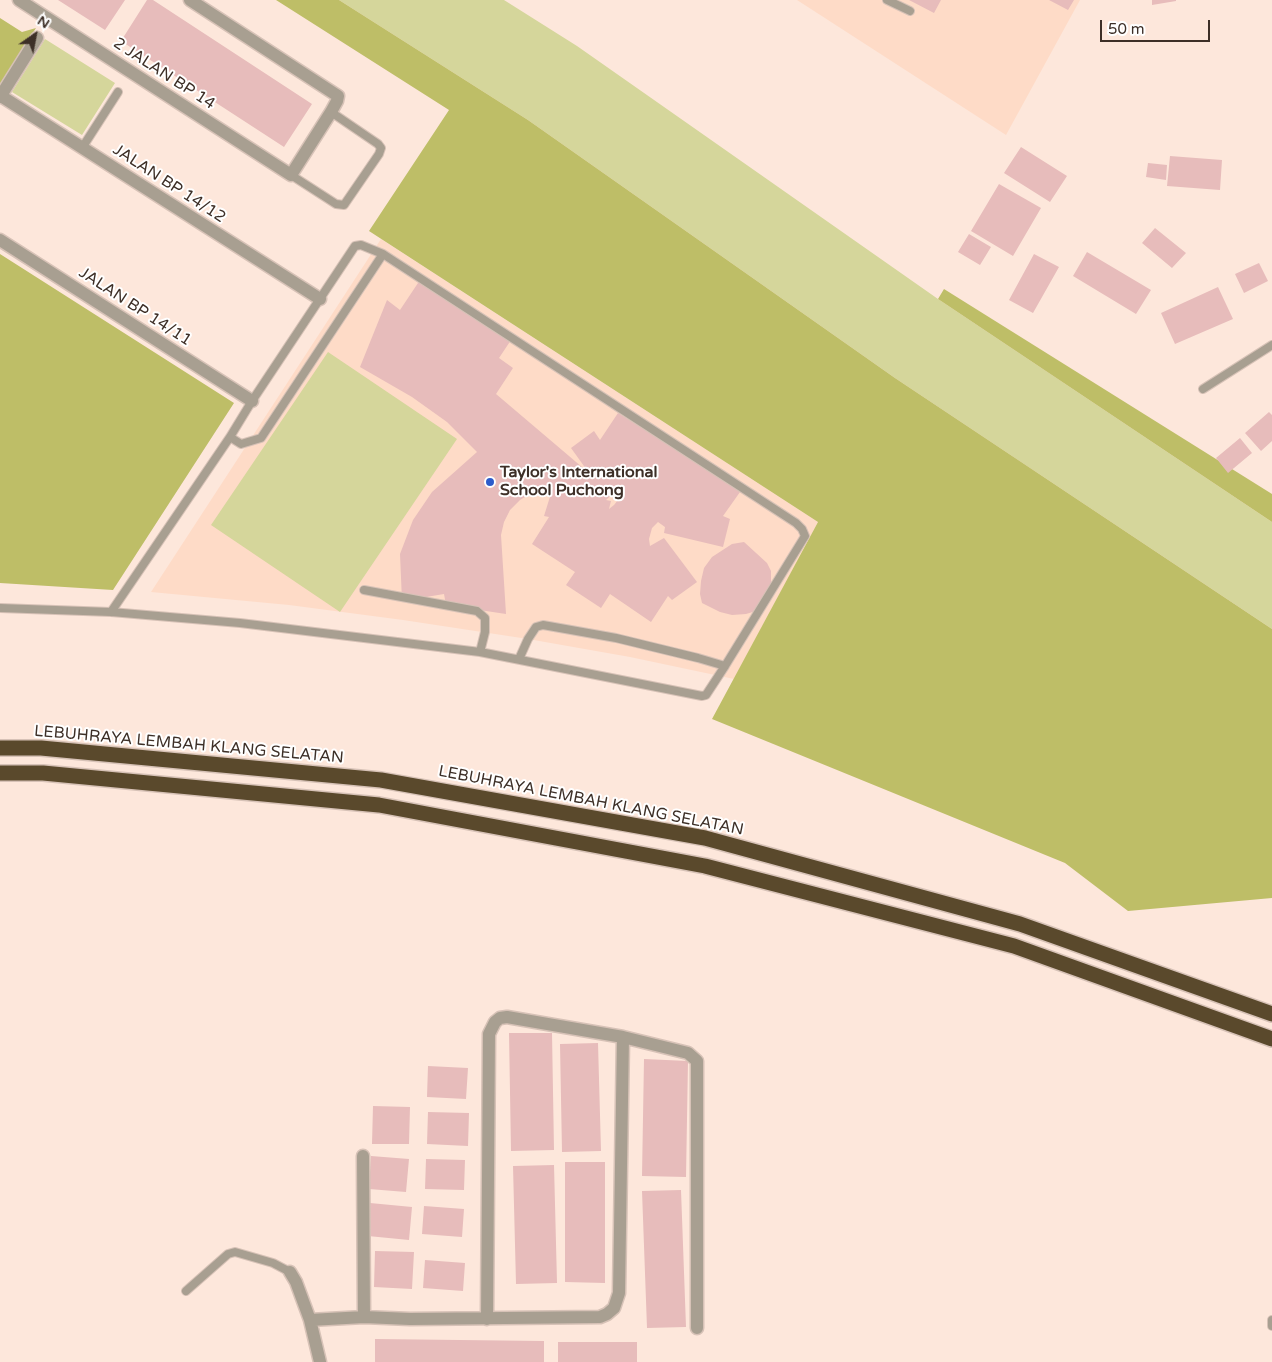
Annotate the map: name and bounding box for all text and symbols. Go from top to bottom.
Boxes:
north arrow [10,10,60,60]
scale bar [1102,10,1212,42]
text: N [34,12,53,32]
text: 50 m [1108,20,1145,38]
street label: 2 JALAN BP 14 [109,34,219,114]
street label: JALAN BP 14/12 [109,140,229,228]
street label: JALAN BP 14/11 [75,263,195,351]
place label: Taylor's International School Puchong [500,463,657,501]
marker: Taylor's International School Puchong [484,476,496,488]
street label: LEBUHRAYA LEMBAH KLANG SELATAN [33,722,345,768]
street label: LEBUHRAYA LEMBAH KLANG SELATAN [437,762,745,840]

